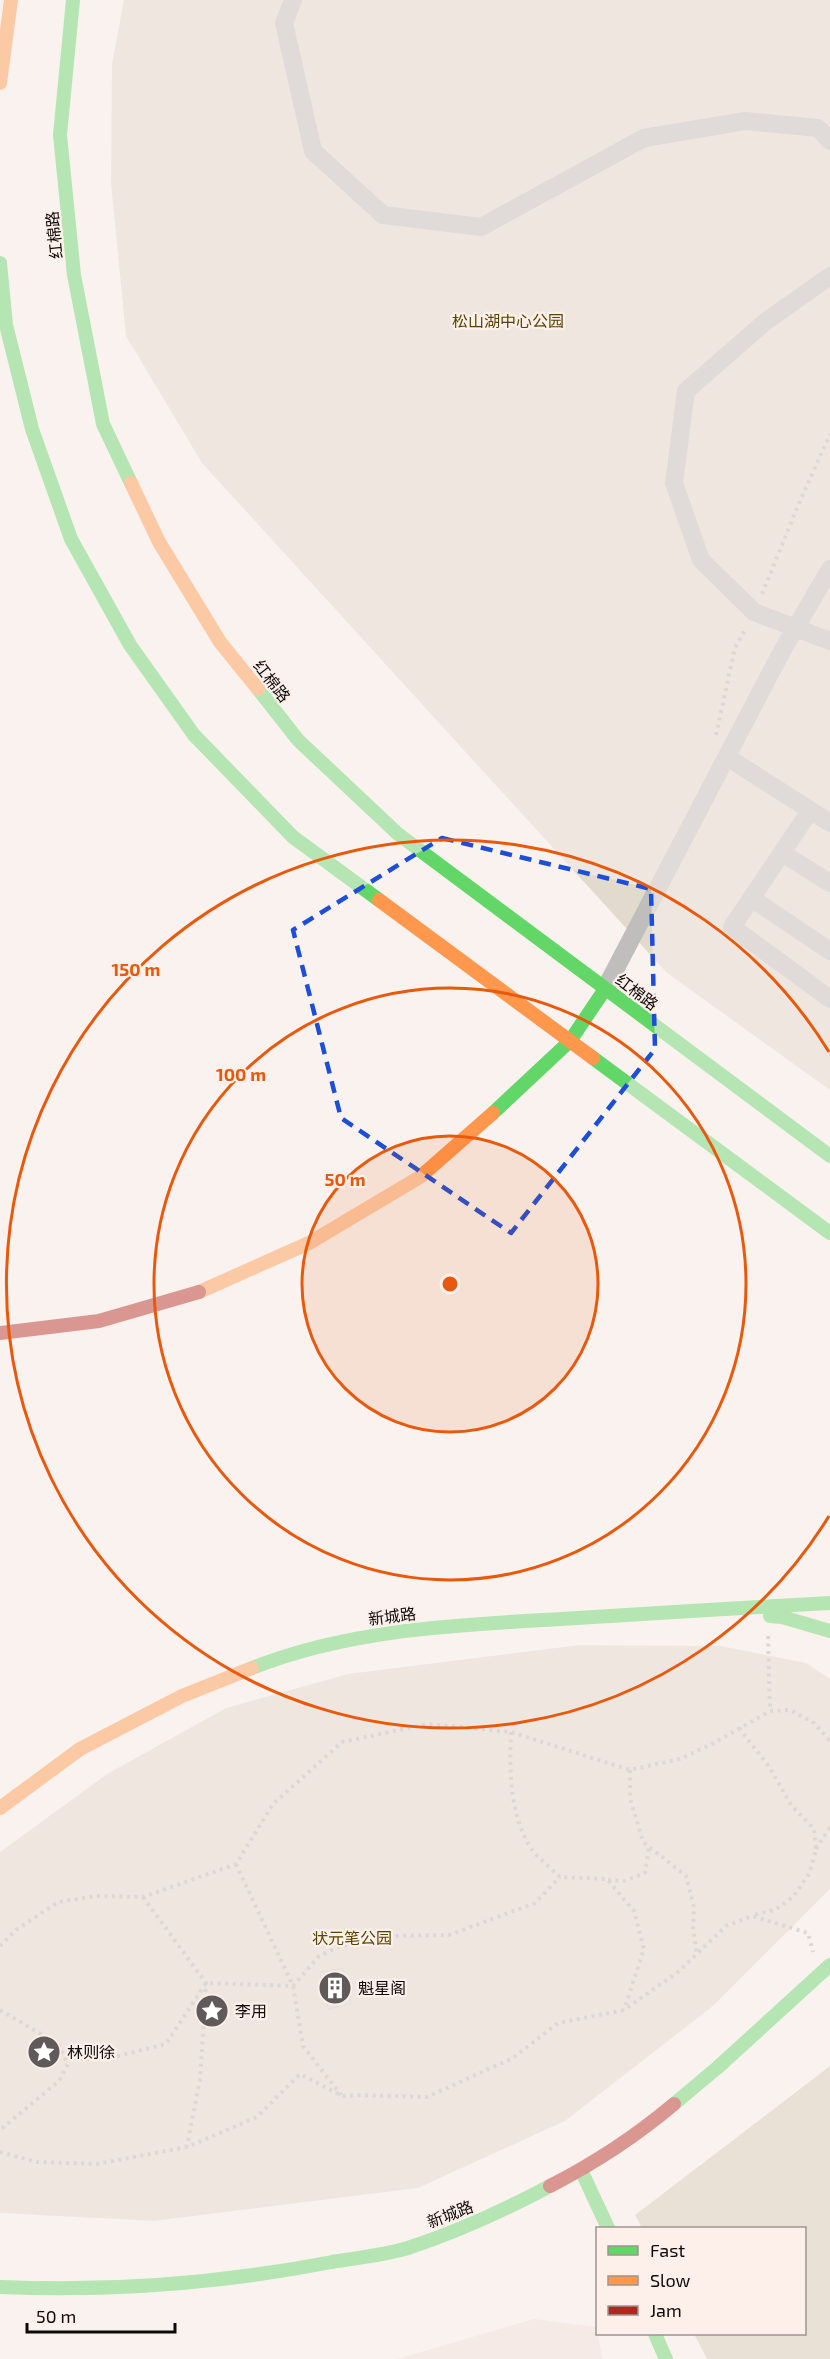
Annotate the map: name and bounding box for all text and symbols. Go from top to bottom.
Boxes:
street label: 红棉路 [42,210,65,260]
park label: 松山湖中心公园 [452,311,564,330]
street label: 红棉路 [250,656,295,705]
text: 150 m [112,958,160,980]
street label: 红棉路 [612,970,662,1014]
text: 100 m [216,1063,266,1085]
text: 50 m [324,1168,366,1190]
centre of rings [440,1274,460,1294]
street label: 新城路 [367,1603,417,1628]
park label: 状元笔公园 [312,1928,392,1947]
building icon: 魁星阁 [317,1970,353,2006]
place label: 魁星阁 [358,1978,406,1997]
place icon: 李用 [194,1993,230,2029]
place label: 李用 [235,2001,267,2020]
place icon: 林则徐 [26,2034,62,2070]
place label: 林则徐 [67,2042,115,2061]
street label: 新城路 [424,2196,476,2231]
legend [596,2227,806,2335]
text: Fast [650,2239,685,2261]
text: Slow [650,2269,691,2291]
scale bar [27,2296,176,2334]
text: Jam [650,2299,682,2321]
text: 50 m [36,2305,76,2327]

